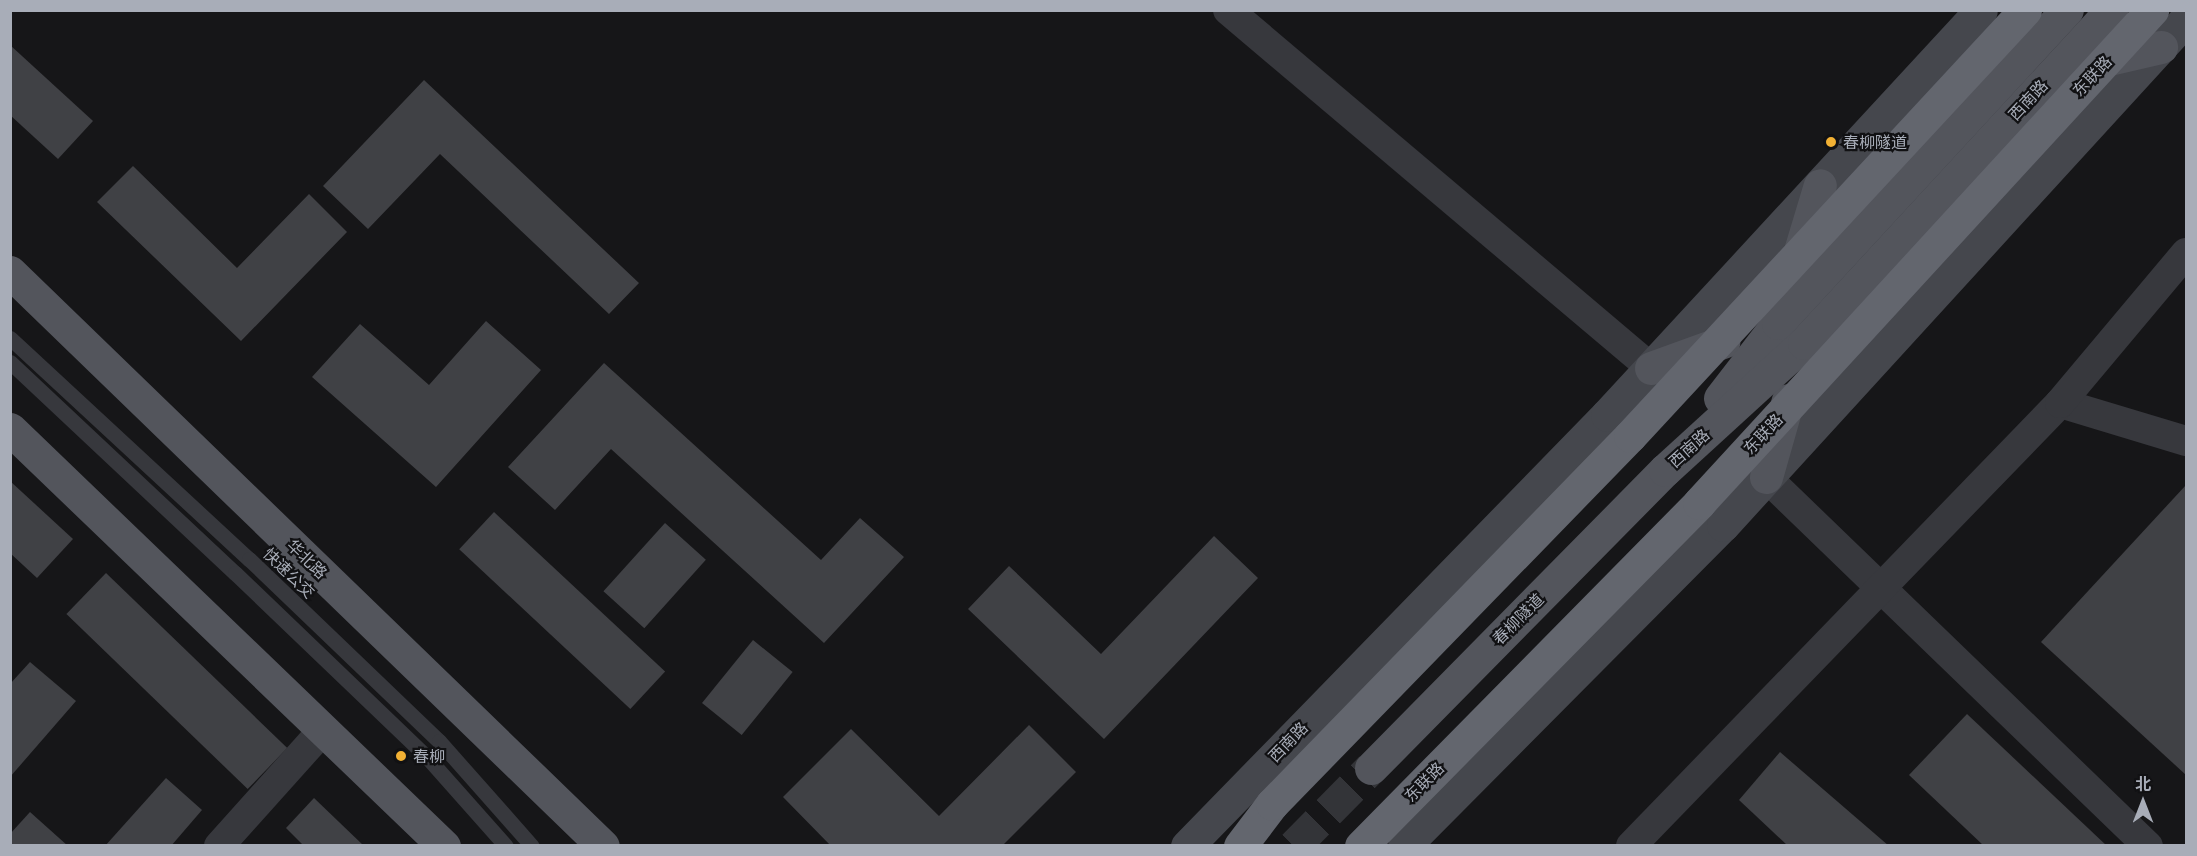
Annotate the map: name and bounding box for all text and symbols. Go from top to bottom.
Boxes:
street label: 东联路 [2069,52,2115,100]
street label: 西南路 [2005,76,2051,124]
place label: 春柳隧道 [1843,132,1907,152]
marker: 春柳隧道 [1824,135,1838,149]
street label: 东联路 [1740,410,1786,458]
street label: 西南路 [1665,425,1713,471]
street label: 华北路 [283,535,331,583]
street label: 快速公交 [259,544,319,602]
street label: 春柳隧道 [1489,590,1547,648]
street label: 西南路 [1264,718,1312,766]
place label: 春柳 [413,746,445,766]
marker: 春柳 [394,749,408,763]
street label: 东联路 [1400,758,1448,806]
north arrow [2113,772,2173,832]
text: 北 [2135,773,2151,795]

